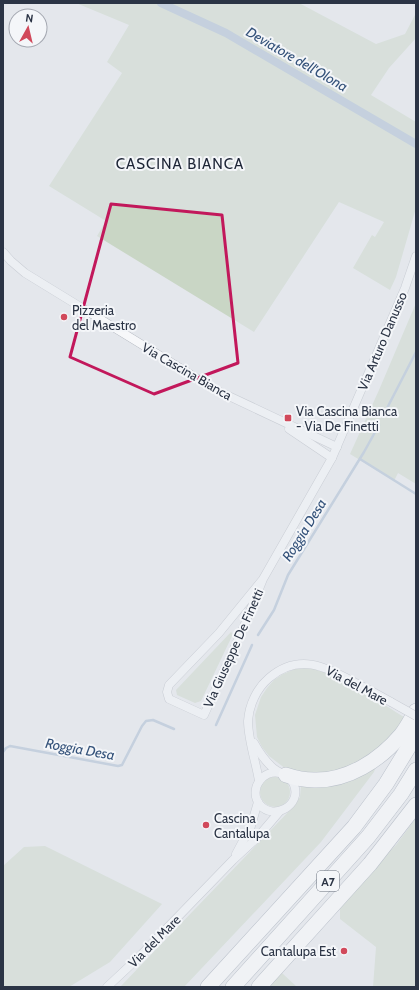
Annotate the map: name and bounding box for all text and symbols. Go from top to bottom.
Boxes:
north arrow [8,8,48,48]
text: N [25,11,34,26]
water label: Deviatore dell'Olona [243,23,351,95]
district label: CASCINA BIANCA [116,155,244,173]
street label: Via Arturo Danusso [354,289,410,393]
place label: Pizzeria del Maestro [72,302,136,333]
marker: Pizzeria del Maestro [59,312,69,322]
street label: Via Cascina Bianca [139,339,235,404]
place label: Via Cascina Bianca - Via De Finetti [296,403,398,434]
marker: Via Cascina Bianca - Via De Finetti [283,413,293,423]
water label: Roggia Desa [278,496,330,564]
street label: Via Giuseppe De Finetti [200,586,266,710]
street label: Via del Mare [323,662,391,708]
water label: Roggia Desa [44,734,116,764]
place label: Cascina Cantalupa [214,810,270,841]
marker: Cascina Cantalupa [201,820,211,830]
road number: A7 [317,871,339,891]
street label: Via del Mare [124,911,184,971]
place label: Cantalupa Est [261,943,337,959]
marker: Cantalupa Est [339,946,349,956]

